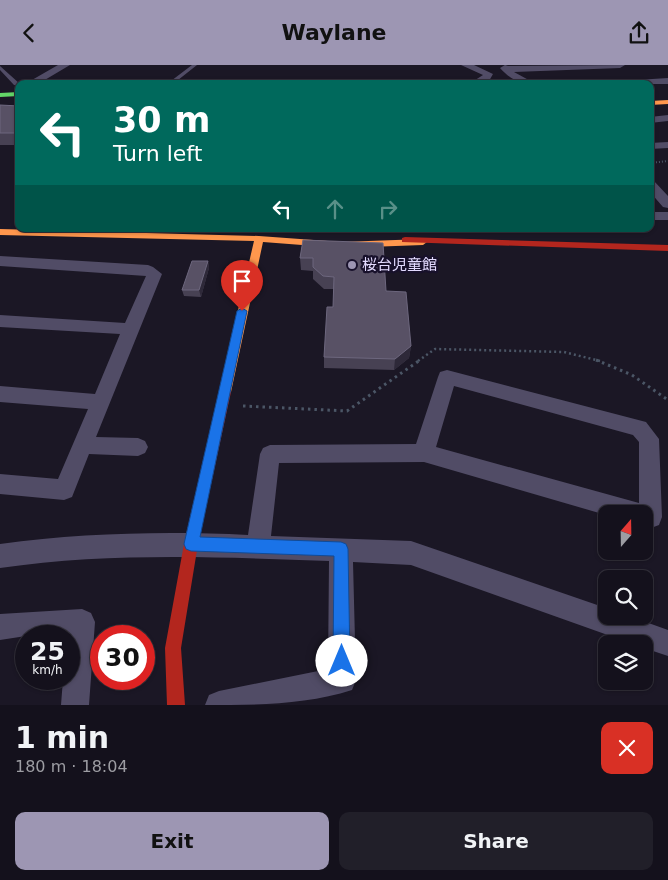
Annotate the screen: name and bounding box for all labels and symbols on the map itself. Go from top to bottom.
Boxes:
place label: 桜台児童館 [362,256,437,274]
marker: 桜台児童館 [346,259,358,271]
pin [221,260,263,311]
north arrow [598,505,652,560]
speed limit sign: 30 [90,625,155,690]
position arrow [315,634,367,686]

